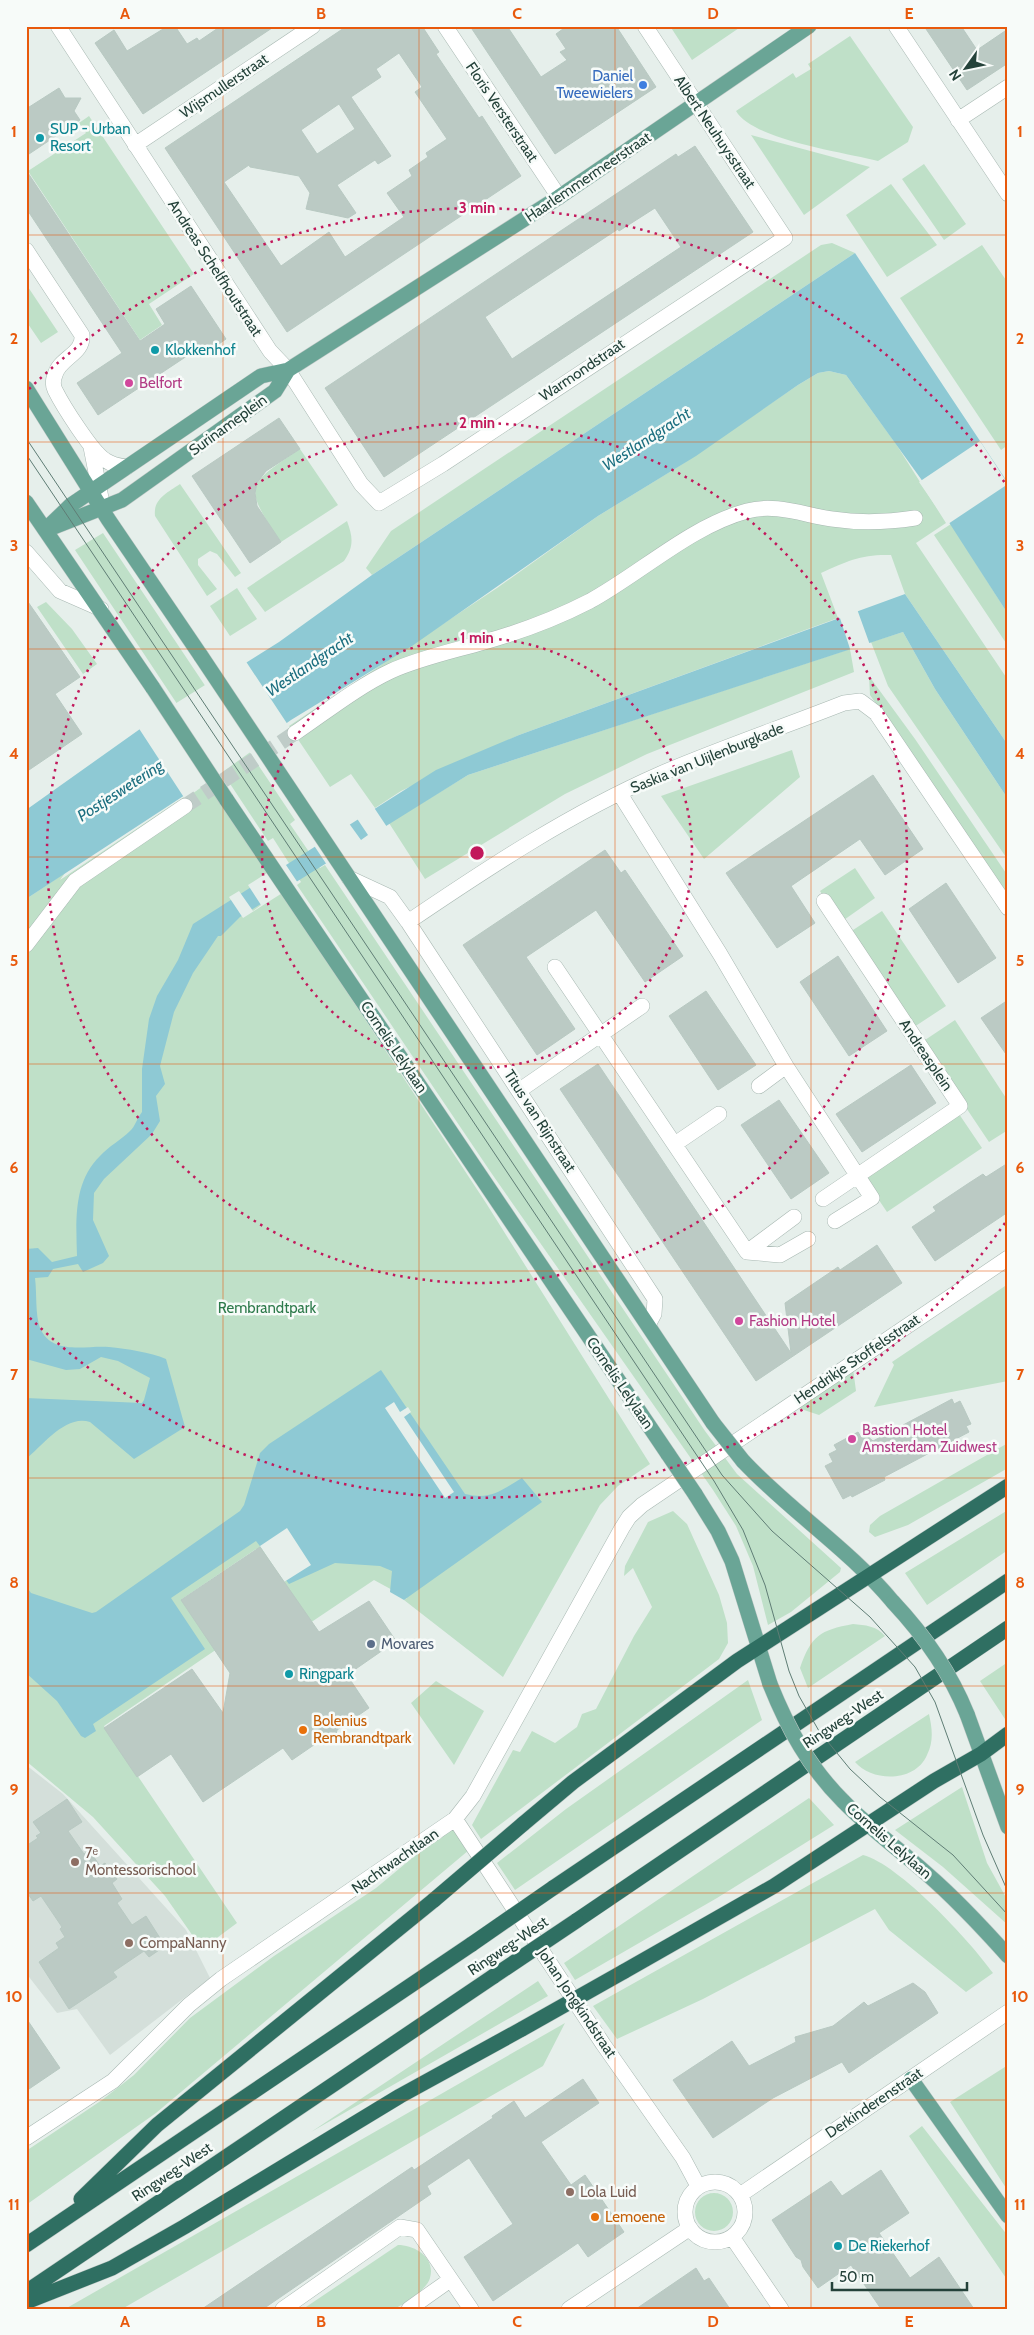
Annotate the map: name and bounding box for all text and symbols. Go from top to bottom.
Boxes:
text: A [120,4,130,23]
text: B [316,4,326,23]
text: C [512,4,522,23]
text: D [707,4,719,23]
text: E [904,4,914,23]
north arrow [942,42,992,92]
street label: Wijsmullerstraat [177,50,271,122]
street label: Floris Versterstraat [462,59,542,165]
text: N [945,66,965,84]
place label: Daniel Tweewielers [556,67,633,102]
street label: Albert Neuhuysstraat [670,72,760,192]
marker: Daniel Tweewielers [637,79,649,91]
place label: SUP - Urban Resort [50,120,131,155]
text: 1 [11,122,17,141]
text: 1 [1017,122,1023,141]
street label: Haarlemmermeerstraat [522,128,654,226]
marker: SUP - Urban Resort [34,132,46,144]
street label: Andreas Schelfhoutstraat [164,196,266,340]
text: 3 min [459,199,495,217]
text: 2 [10,329,18,348]
text: 2 [1016,329,1024,348]
street label: Warmondstraat [536,335,628,405]
place label: Klokkenhof [165,341,236,359]
marker: Klokkenhof [149,344,161,356]
place label: Belfort [139,374,182,392]
marker: Belfort [123,377,135,389]
street label: Surinameplein [186,391,270,459]
water label: Westlandgracht [599,403,695,475]
text: 2 min [459,414,495,432]
text: 3 [10,536,18,555]
text: 3 [1016,536,1024,555]
water label: Westlandgracht [262,628,358,701]
text: 1 min [460,629,494,647]
street label: Saskia van Uijlenburgkade [628,719,787,797]
text: 4 [9,744,19,763]
text: 4 [1015,744,1025,763]
water label: Postjeswetering [74,755,167,825]
centre of rings [468,844,486,862]
text: 5 [10,951,18,970]
text: 5 [1016,951,1024,970]
street label: Cornelis Lelylaan [357,998,431,1096]
street label: Andreasplein [895,1016,957,1094]
street label: Titus van Rijnstraat [500,1066,580,1176]
text: 6 [10,1158,19,1177]
text: 6 [1016,1158,1025,1177]
park label: Rembrandtpark [218,1299,317,1317]
street label: Hendrikje Stoffelsstraat [791,1310,923,1408]
place label: Fashion Hotel [749,1312,836,1330]
marker: Fashion Hotel [733,1315,745,1327]
street label: Cornelis Lelylaan [583,1334,657,1432]
text: 7 [10,1365,19,1384]
text: 7 [1016,1365,1025,1384]
place label: Bastion Hotel Amsterdam Zuidwest [862,1421,997,1456]
marker: Bastion Hotel Amsterdam Zuidwest [846,1433,858,1445]
text: 8 [9,1573,19,1592]
text: 8 [1015,1573,1025,1592]
place label: Movares [381,1635,434,1653]
marker: Movares [365,1638,377,1650]
place label: Ringpark [299,1665,354,1683]
marker: Ringpark [283,1668,295,1680]
street label: Ringweg-West [800,1686,886,1752]
place label: Bolenius Rembrandtpark [313,1712,412,1747]
marker: Bolenius Rembrandtpark [297,1724,309,1736]
text: 9 [10,1780,19,1799]
text: 9 [1016,1780,1025,1799]
street label: Cornelis Lelylaan [843,1799,935,1883]
street label: Nachtwachtlaan [348,1824,442,1898]
place label: 7ᵉ Montessorischool [85,1844,196,1879]
marker: 7ᵉ Montessorischool [69,1856,81,1868]
street label: Ringweg-West [465,1913,551,1979]
place label: CompaNanny [139,1934,227,1952]
marker: CompaNanny [123,1937,135,1949]
street label: Johan Jongkindstraat [533,1944,620,2061]
text: 10 [5,1987,23,2006]
text: 10 [1011,1987,1029,2006]
street label: Derkinderenstraat [822,2064,926,2142]
street label: Ringweg-West [129,2139,215,2205]
place label: Lola Luid [580,2183,637,2201]
marker: Lola Luid [564,2186,576,2198]
text: 11 [8,2195,20,2214]
text: 11 [1014,2195,1026,2214]
place label: Lemoene [605,2208,666,2226]
marker: Lemoene [589,2211,601,2223]
place label: De Riekerhof [848,2237,930,2255]
marker: De Riekerhof [832,2240,844,2252]
scale bar [832,2260,966,2292]
text: 50 m [839,2268,874,2286]
text: A [120,2312,130,2331]
text: B [316,2312,326,2331]
text: C [512,2312,522,2331]
text: D [707,2312,719,2331]
text: E [904,2312,914,2331]

